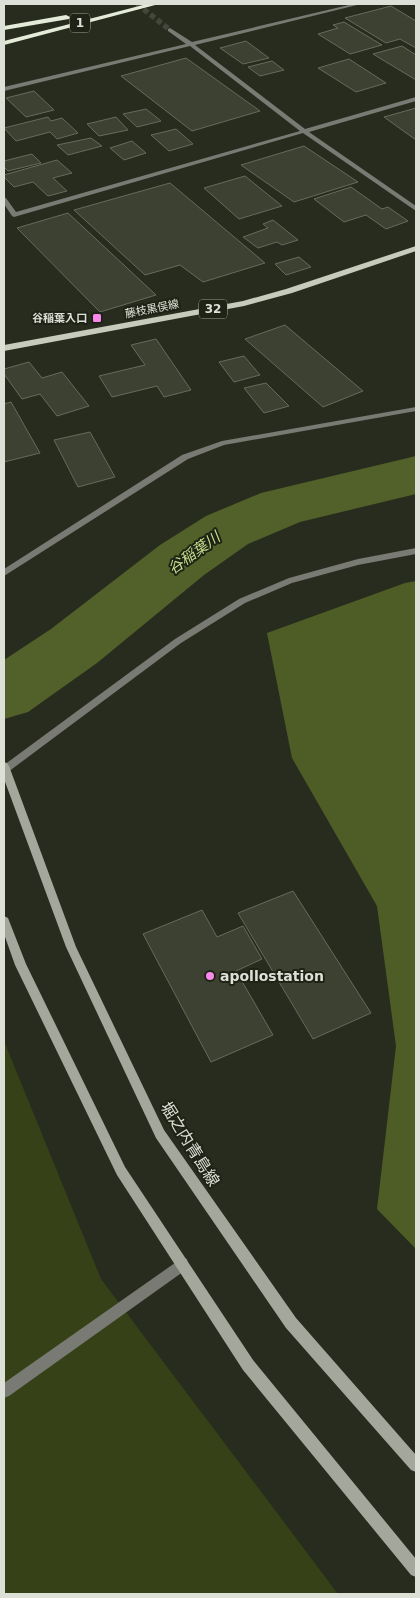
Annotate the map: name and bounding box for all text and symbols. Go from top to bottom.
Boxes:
road number: 1 [70,13,90,32]
street label: 藤枝黒俣線 [124,297,180,321]
road number: 32 [199,300,227,318]
place label: 谷稲葉入口 [32,312,87,325]
marker: 谷稲葉入口 [91,312,103,324]
water label: 谷稲葉川 [164,527,225,578]
place label: apollostation [220,968,324,984]
marker: apollostation [204,970,216,982]
street label: 堀之内青島線 [157,1098,223,1190]

